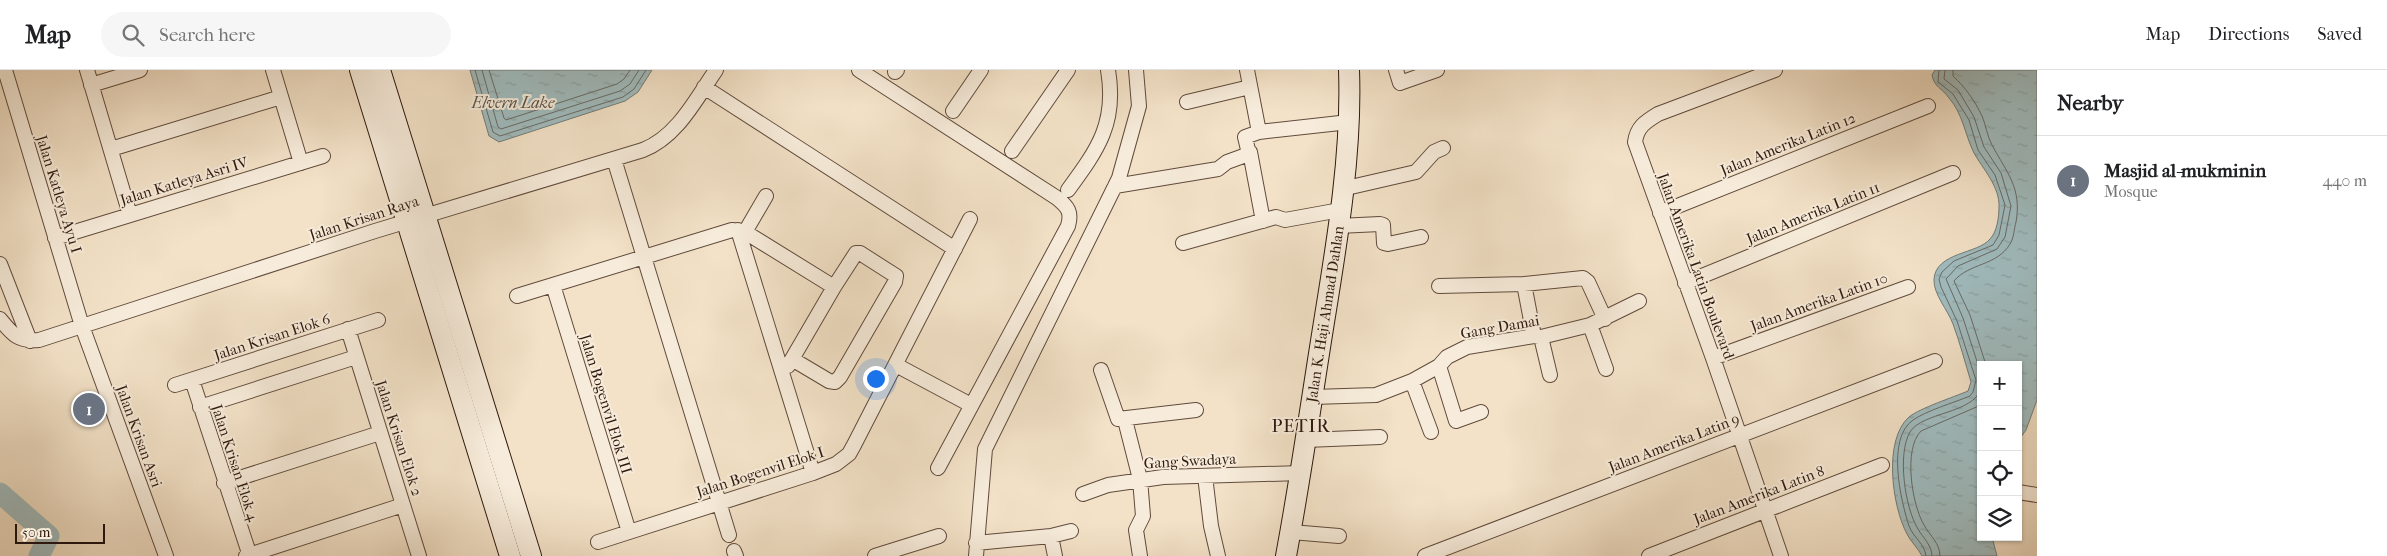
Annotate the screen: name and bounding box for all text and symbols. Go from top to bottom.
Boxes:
search box [101,12,451,57]
text: Map [25,21,71,49]
icon: search [119,21,147,49]
text: Search here [159,24,255,46]
text: Map [2146,24,2180,45]
text: Directions [2208,24,2289,45]
text: Saved [2317,24,2362,45]
text: Nearby [2057,91,2123,115]
water label: Elvern Lake [471,93,555,112]
street label: Jalan Amerika Latin 12 [1717,109,1859,180]
street label: Jalan Katleya Ayu I [32,132,86,255]
street label: Jalan Katleya Asri IV [117,153,251,209]
text: Masjid al-mukminin [2104,160,2266,182]
street label: Jalan Amerika Latin Boulevard [1654,169,1738,362]
text: 1 [2070,171,2076,190]
text: 440 m [2322,171,2367,190]
street label: Jalan Amerika Latin 11 [1743,178,1882,248]
text: Mosque [2104,182,2158,201]
street label: Jalan Krisan Raya [306,192,422,244]
street label: Jalan K. Haji Ahmad Dahlan [1302,224,1348,405]
street label: Jalan Amerika Latin 10 [1747,269,1890,336]
street label: Jalan Krisan Elok 6 [211,309,333,365]
street label: Gang Damai [1459,311,1541,343]
street label: Jalan Bogenvil Elok III [576,331,636,476]
map controls [1977,361,2022,541]
button: + [1977,361,2022,406]
your location [863,366,889,392]
street label: Jalan Krisan Elok 2 [371,377,426,498]
street label: Jalan Krisan Asri [112,381,166,490]
pin: 1 [73,390,105,428]
street label: Jalan Krisan Elok 4 [207,401,263,525]
button: − [1977,406,2022,451]
street label: Jalan Amerika Latin 9 [1605,410,1742,477]
district label: PETIR [1272,416,1330,437]
street label: Jalan Bogenvil Elok I [693,443,826,501]
street label: Gang Swadaya [1143,450,1238,472]
button: locate [1977,451,2022,496]
street label: Jalan Amerika Latin 8 [1690,462,1827,529]
button: layers [1977,496,2022,541]
scale bar [15,521,105,544]
text: 50 m [22,524,50,541]

